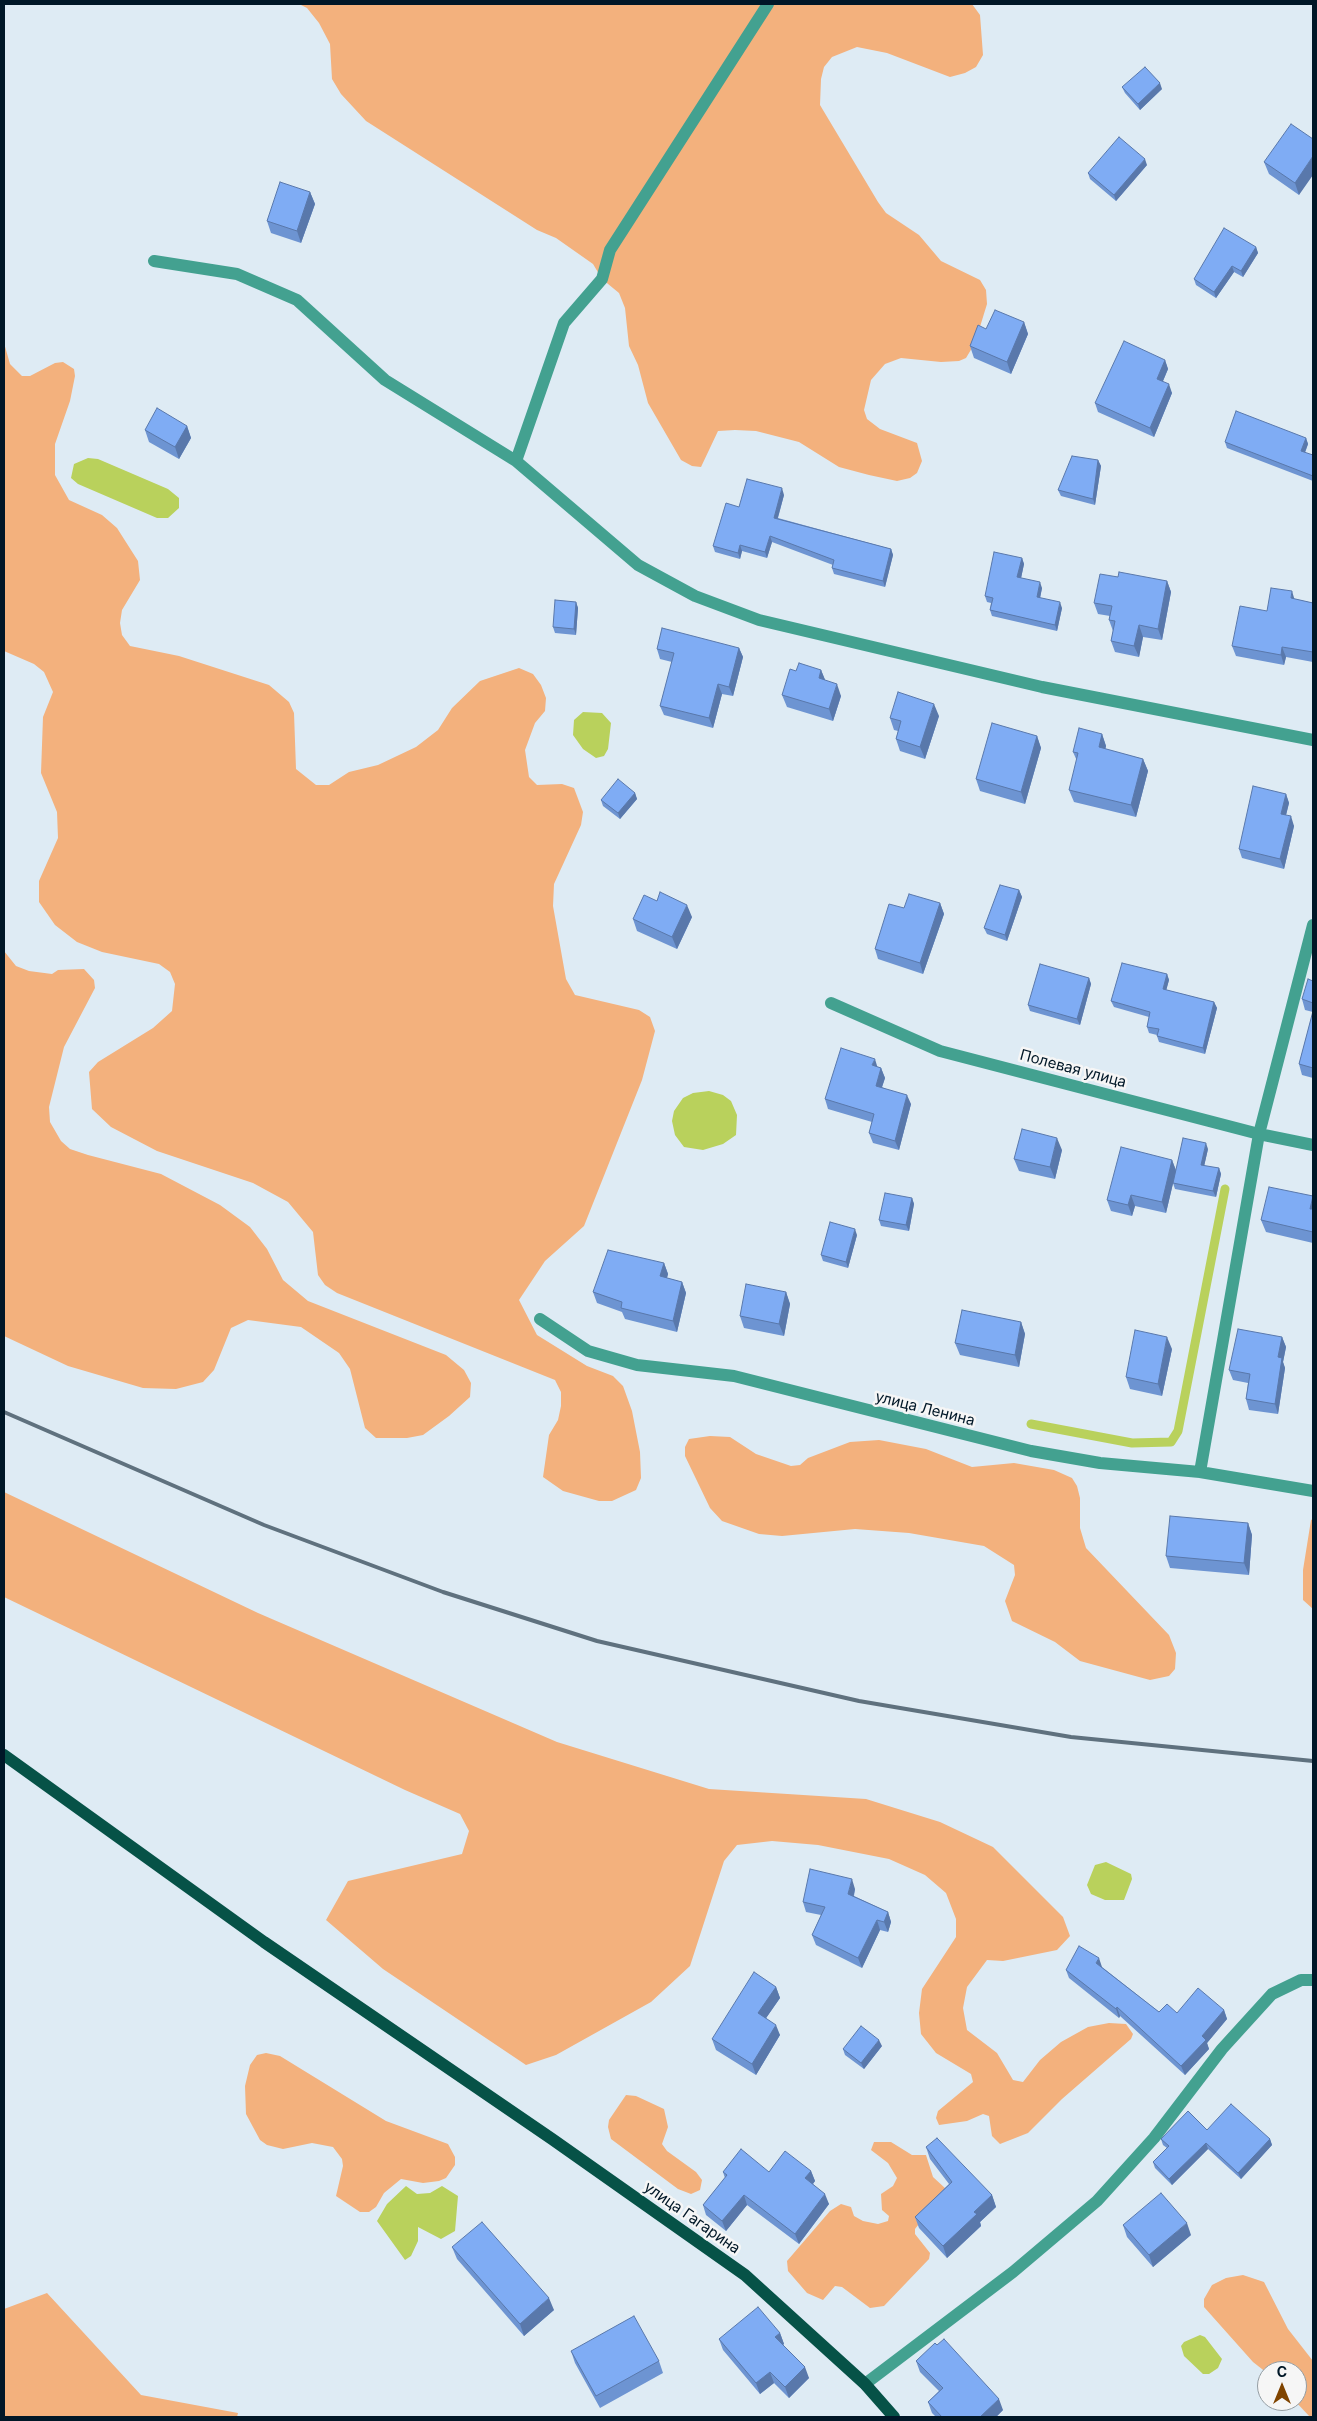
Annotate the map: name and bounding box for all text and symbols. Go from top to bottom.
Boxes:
street label: Полевая улица [1018,1046,1128,1092]
street label: улица Ленина [873,1388,977,1430]
street label: улица Гагарина [640,2178,744,2258]
north arrow [1257,2361,1307,2411]
text: С [1277,2363,1287,2380]

